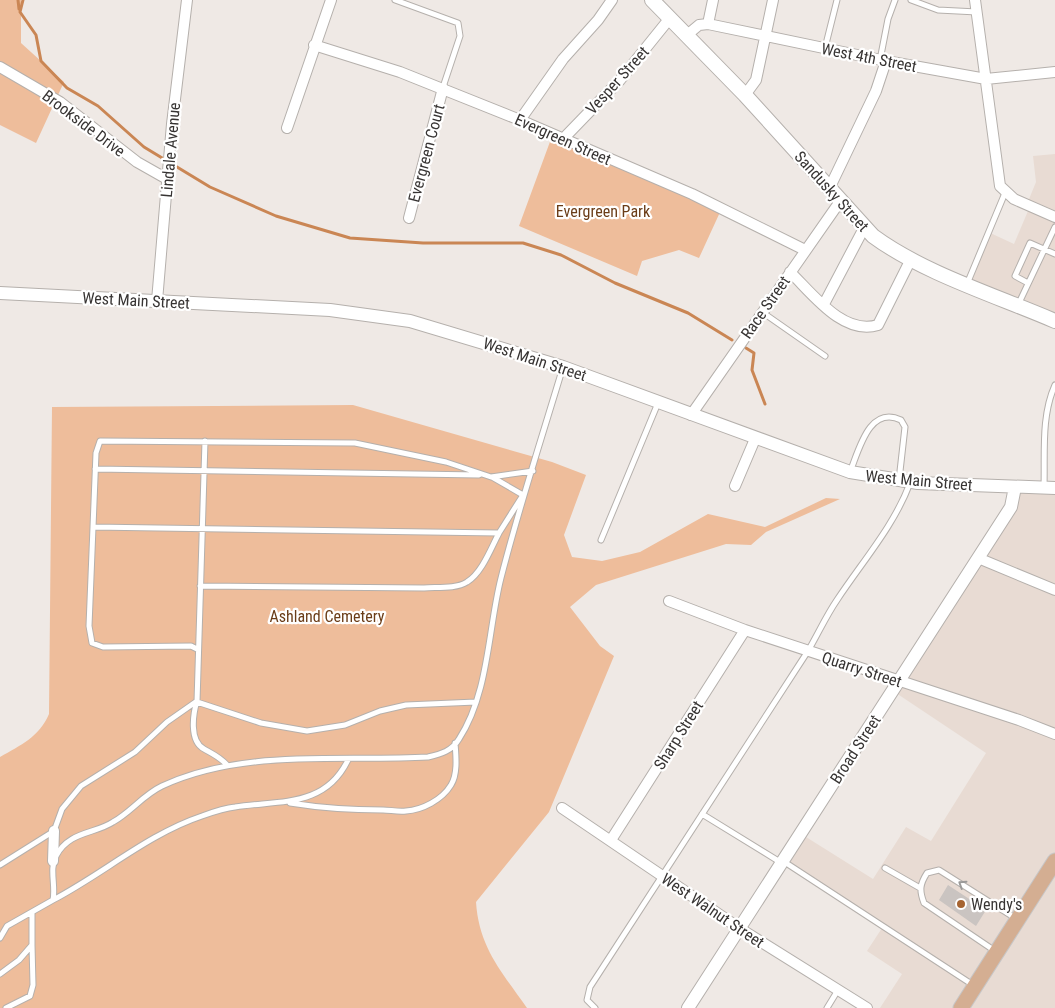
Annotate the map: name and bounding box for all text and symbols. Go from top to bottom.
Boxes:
street label: West 4th Street [820,39,918,76]
street label: Vesper Street [582,42,653,118]
street label: Brookside Drive [39,86,129,161]
street label: Lindale Avenue [157,102,184,198]
street label: Evergreen Court [404,102,449,204]
street label: Evergreen Street [512,110,614,169]
street label: Sandusky Street [791,147,873,236]
park label: Evergreen Park [556,202,651,221]
street label: Race Street [737,272,794,342]
street label: West Main Street [82,288,190,313]
street label: West Main Street [481,334,589,385]
street label: West Main Street [865,466,974,495]
park label: Ashland Cemetery [270,607,385,626]
street label: Quarry Street [820,648,904,691]
street label: Sharp Street [650,697,707,773]
street label: Broad Street [826,711,885,787]
street label: West Walnut Street [658,869,768,952]
one-way arrow [958,881,967,890]
place label: Wendy's [971,895,1022,914]
marker: Wendy's [955,898,967,910]

